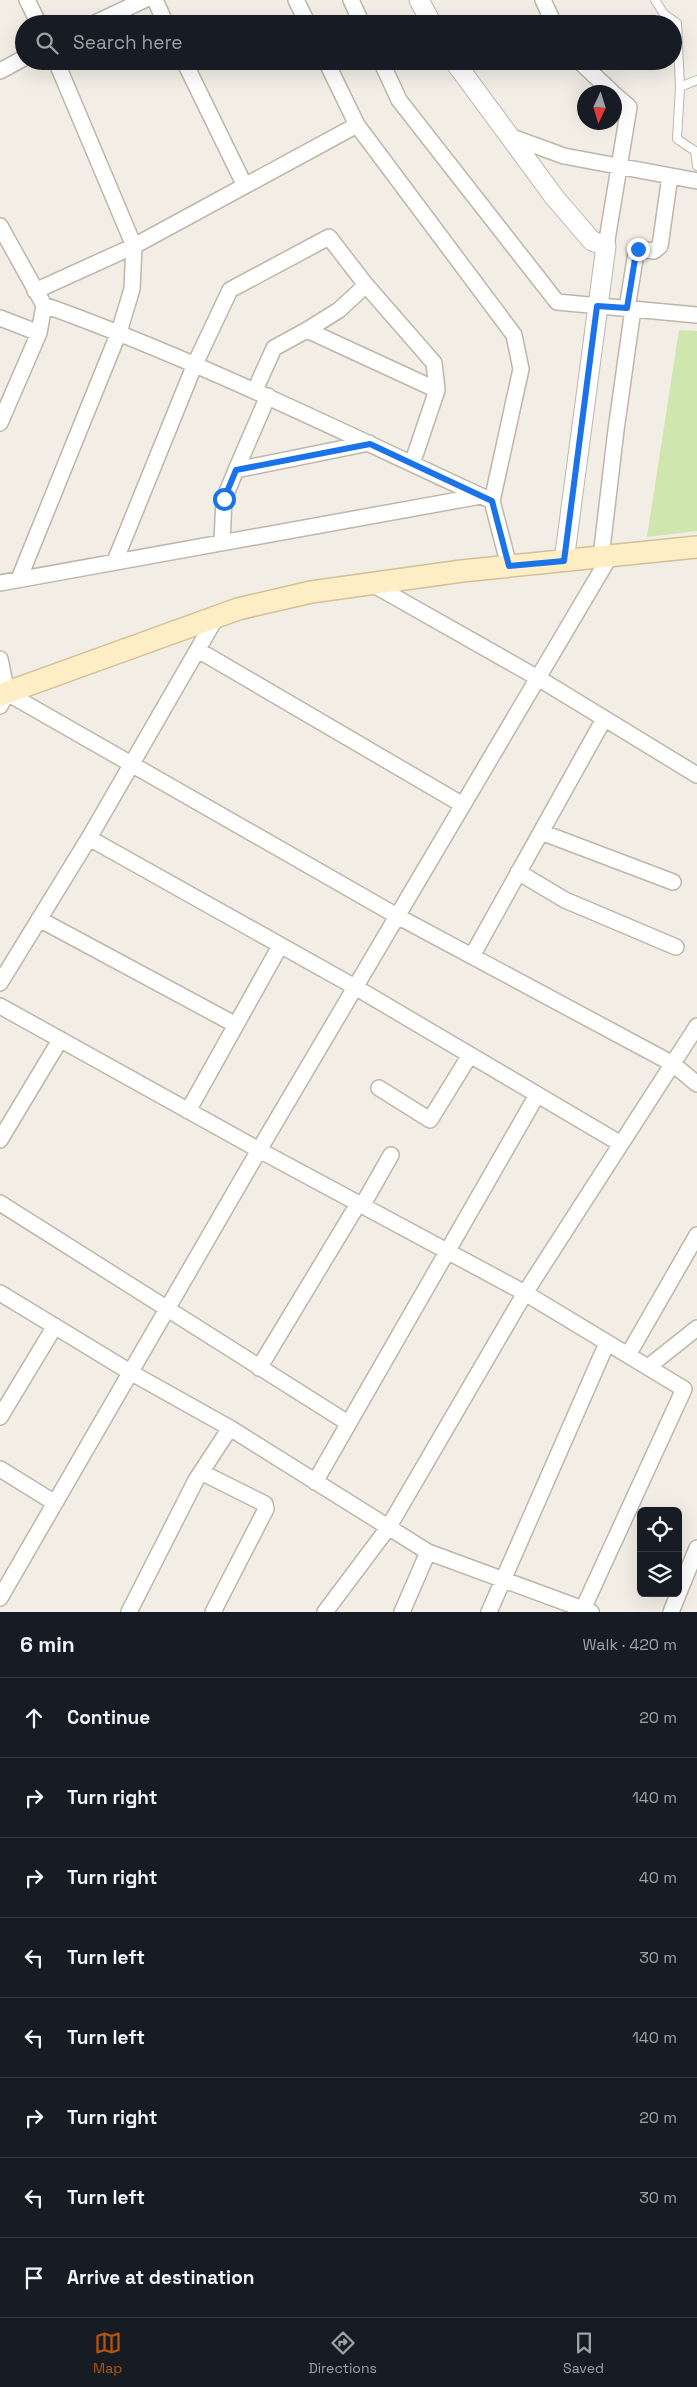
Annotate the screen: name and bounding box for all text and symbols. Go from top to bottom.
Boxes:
search box [15,15,682,70]
icon: search [33,29,61,57]
text: Search here [73,30,183,55]
north arrow [577,85,622,130]
route end [627,238,650,261]
route start [213,488,236,511]
map controls [637,1507,682,1597]
button: locate [637,1507,682,1552]
button: layers [637,1552,682,1597]
text: 6 min [20,1631,75,1658]
text: Walk · 420 m [582,1634,677,1655]
icon: ahead [20,1704,48,1732]
text: Continue [67,1705,150,1730]
text: 20 m [639,1707,677,1728]
icon: right [20,1784,48,1812]
text: Turn right [67,1785,157,1810]
text: 140 m [632,1787,677,1808]
icon: right [20,1864,48,1892]
text: Turn right [67,1865,157,1890]
text: 40 m [639,1867,677,1888]
icon: left [20,1944,48,1972]
text: Turn left [67,1945,145,1970]
text: 30 m [639,1947,677,1968]
icon: left [20,2024,48,2052]
text: Turn left [67,2025,145,2050]
text: 140 m [632,2027,677,2048]
icon: right [20,2104,48,2132]
text: Turn right [67,2105,157,2130]
text: 20 m [639,2107,677,2128]
icon: left [20,2184,48,2212]
text: Turn left [67,2185,145,2210]
text: 30 m [639,2187,677,2208]
icon: arrive [20,2264,48,2292]
text: Arrive at destination [67,2265,255,2290]
tab: Map [93,2329,122,2377]
tab: Directions [308,2329,377,2377]
tab: Saved [563,2329,604,2377]

